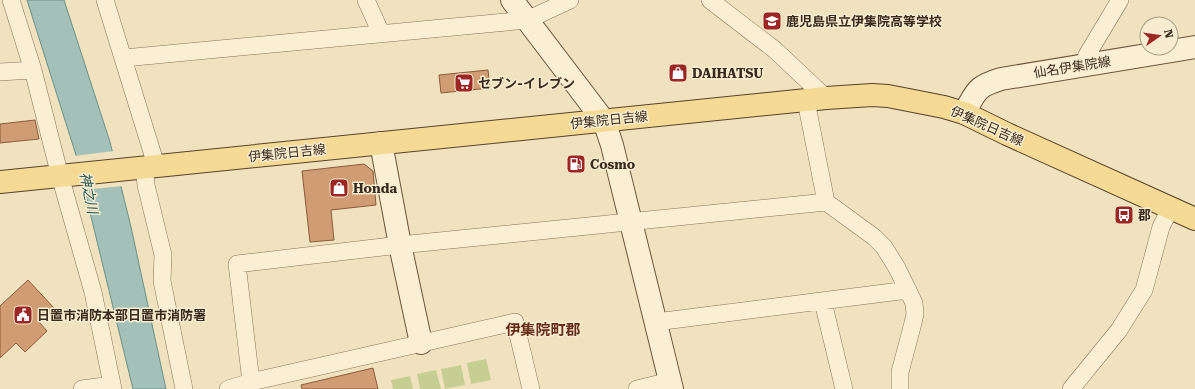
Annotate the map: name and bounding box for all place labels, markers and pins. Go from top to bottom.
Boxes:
school or university icon: 鹿児島県立伊集院高等学校 [761,10,783,32]
place label: 鹿児島県立伊集院高等学校 [786,14,942,29]
shop icon: DAIHATSU [667,62,689,84]
place label: DAIHATSU [692,66,763,81]
supermarket icon: セブン-イレブン [453,72,475,94]
place label: セブン-イレブン [478,76,575,91]
fuel station icon: Cosmo [565,153,587,175]
place label: Cosmo [590,157,635,172]
shop icon: Honda [328,177,350,199]
place label: Honda [353,181,397,196]
bus stop icon: 郡 [1113,204,1135,226]
place label: 郡 [1138,208,1151,223]
public building icon: 日置市消防本部日置市消防署 [12,304,34,326]
place label: 日置市消防本部日置市消防署 [37,308,206,323]

